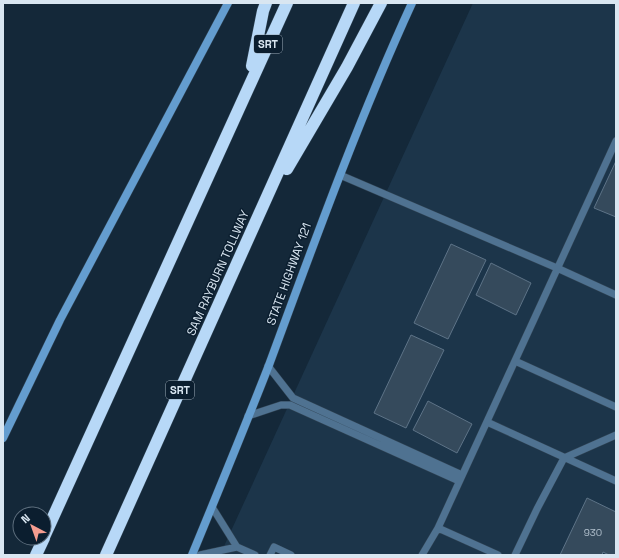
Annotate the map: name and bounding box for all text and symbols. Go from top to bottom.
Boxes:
road number: SRT [254,35,282,53]
street label: SAM RAYBURN TOLLWAY [183,207,253,338]
street label: STATE HIGHWAY 121 [263,221,315,327]
road number: SRT [166,381,194,399]
north arrow [12,506,52,546]
text: N [18,511,33,526]
house number: 930 [584,526,602,539]

